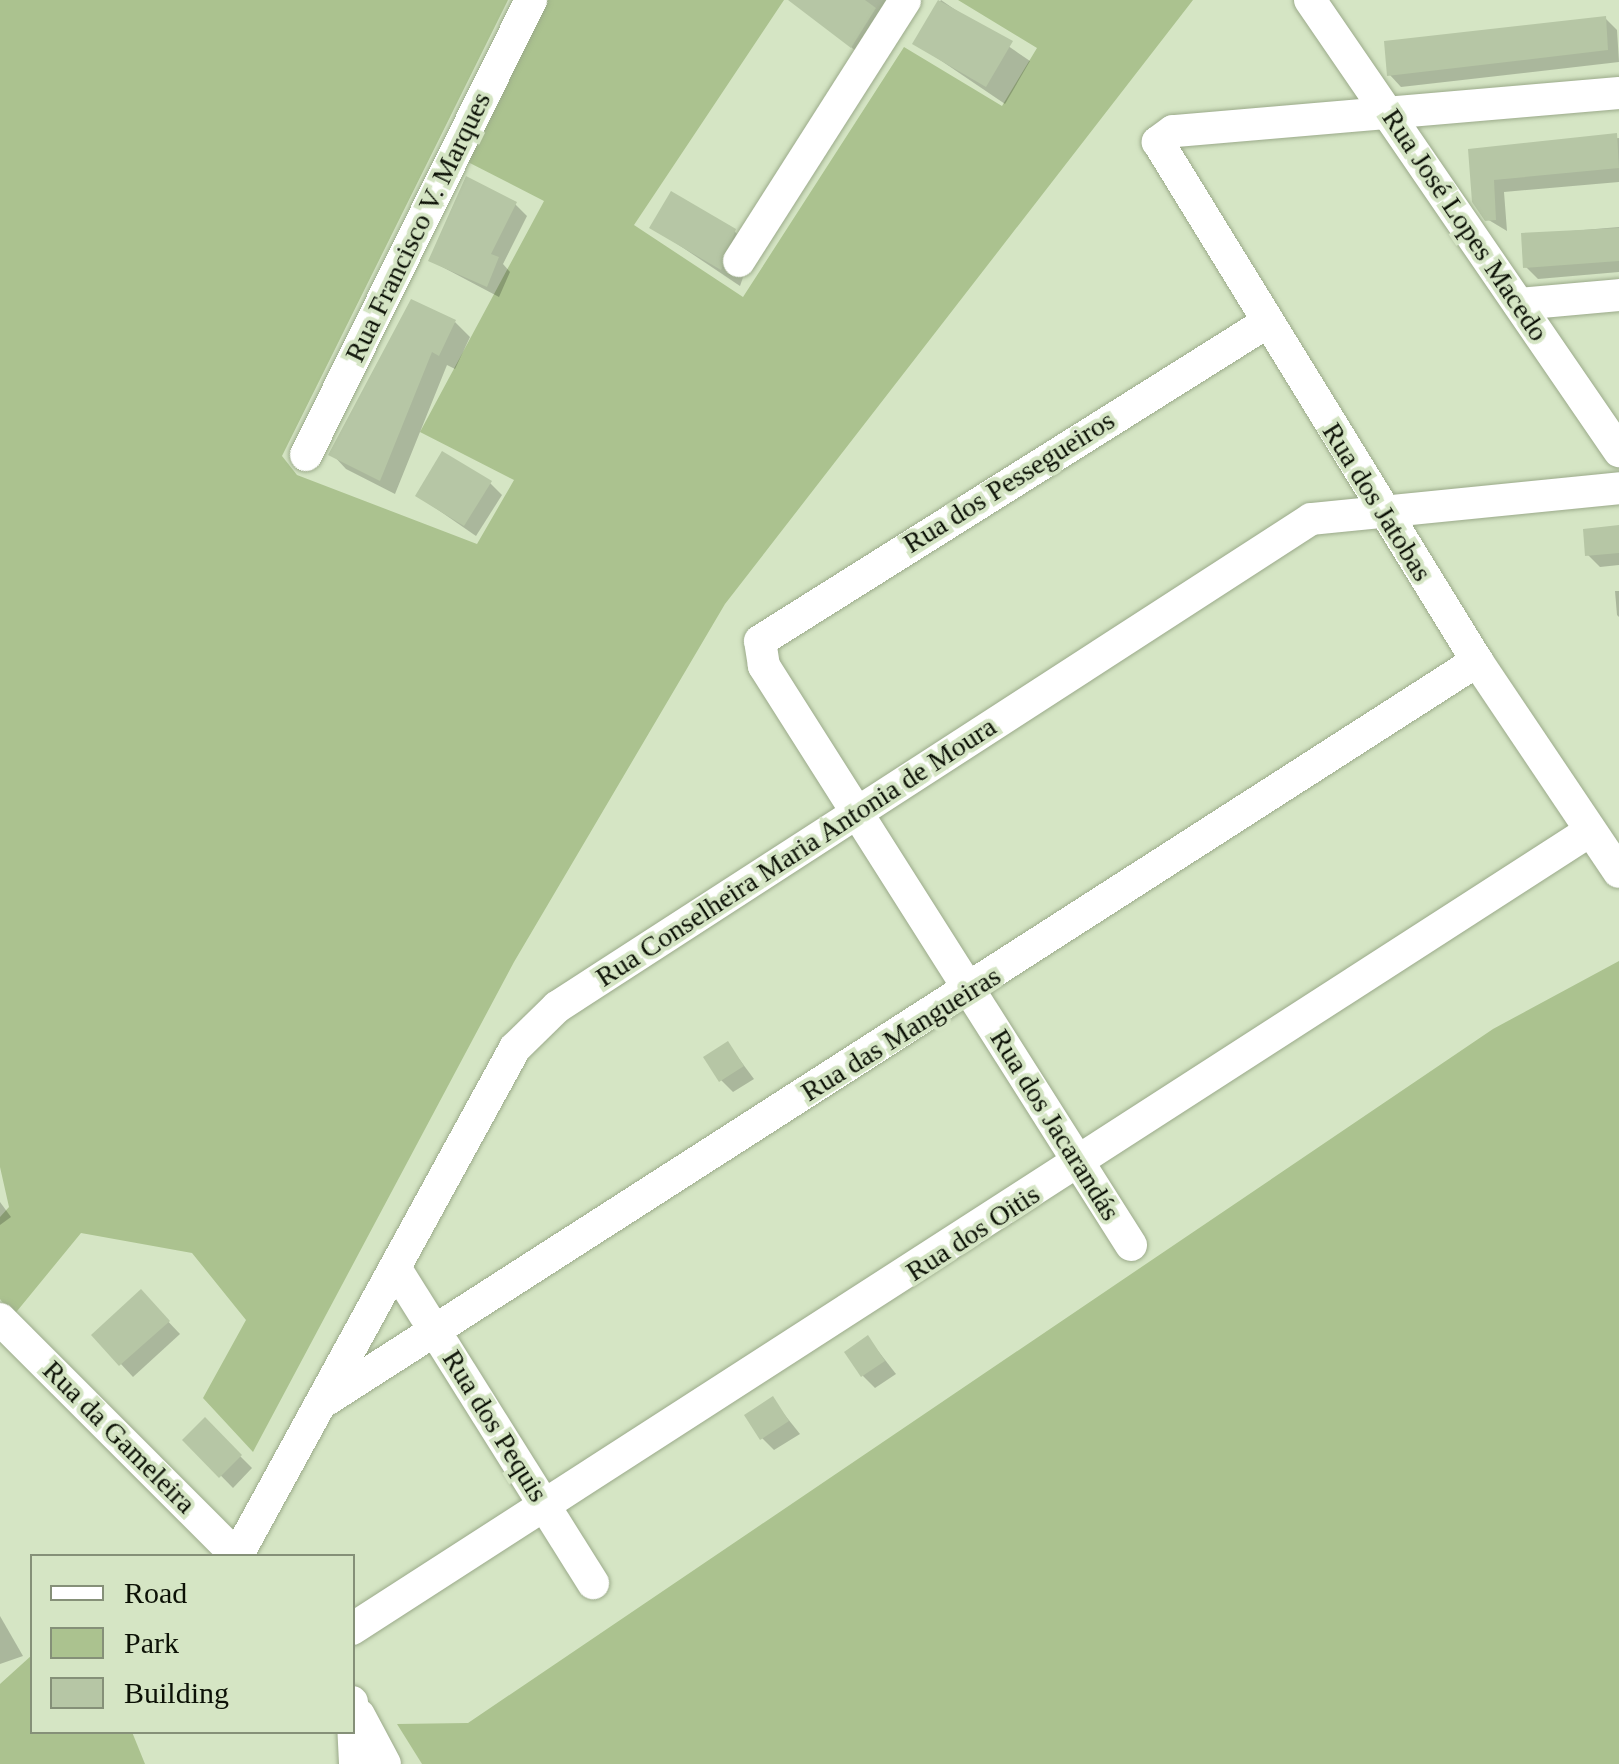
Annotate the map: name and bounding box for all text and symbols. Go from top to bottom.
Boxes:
street label: Rua Francisco V. Marques [338,86,498,368]
street label: Rua José Lopes Macedo [1375,102,1555,348]
street label: Rua dos Pessegueiros [897,403,1121,561]
street label: Rua dos Jatobas [1315,417,1439,587]
street label: Rua Conselheira Maria Antonia de Moura [589,709,1003,995]
street label: Rua das Mangueiras [795,959,1007,1109]
street label: Rua dos Jacarandás [983,1023,1127,1227]
street label: Rua dos Oitis [900,1177,1046,1289]
street label: Rua dos Pequis [435,1344,555,1508]
street label: Rua da Gameleira [36,1354,202,1520]
legend [30,1554,355,1734]
text: Road [124,1576,187,1609]
text: Park [124,1626,179,1659]
text: Building [124,1676,229,1709]

